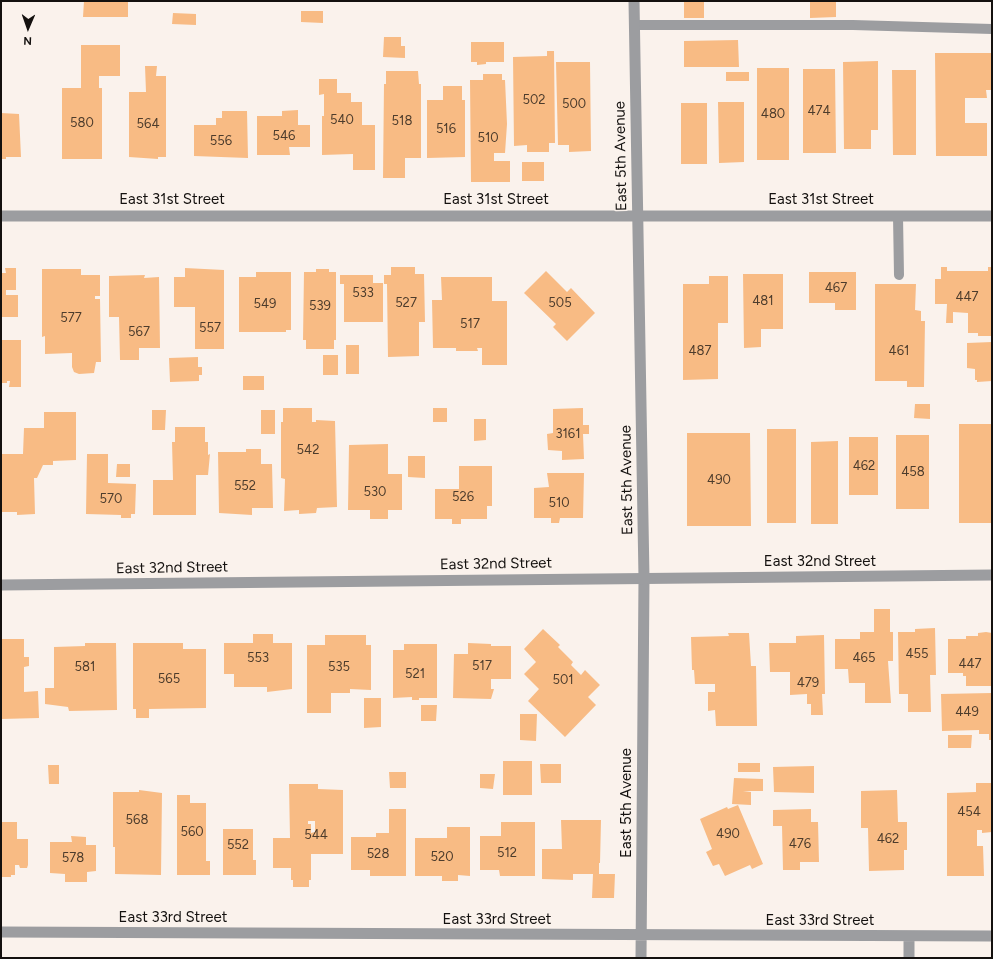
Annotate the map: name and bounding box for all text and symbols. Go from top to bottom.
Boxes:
north arrow [8,8,48,48]
text: N [23,34,32,47]
house number: 502 [522,92,546,108]
house number: 500 [562,96,586,112]
street label: East 5th Avenue [611,101,631,211]
house number: 474 [807,103,831,119]
house number: 480 [761,106,785,122]
house number: 540 [330,112,354,128]
house number: 518 [392,113,412,129]
house number: 580 [70,115,94,131]
house number: 564 [137,116,159,132]
house number: 516 [436,121,456,137]
house number: 546 [273,128,295,144]
house number: 510 [477,130,499,146]
house number: 556 [210,133,232,149]
street label: East 31st Street [119,191,225,209]
street label: East 31st Street [443,191,549,209]
street label: East 31st Street [768,191,874,209]
house number: 467 [825,280,847,296]
house number: 533 [352,285,374,301]
house number: 447 [955,289,979,305]
house number: 481 [752,293,774,309]
house number: 527 [395,295,417,311]
house number: 505 [548,295,572,311]
house number: 549 [254,296,276,312]
house number: 539 [309,298,331,314]
house number: 577 [60,310,82,326]
house number: 517 [460,316,480,332]
house number: 557 [199,320,221,336]
house number: 567 [128,324,150,340]
house number: 487 [688,343,712,359]
house number: 461 [889,343,909,359]
street label: East 5th Avenue [617,425,637,535]
house number: 3161 [555,426,581,442]
house number: 542 [297,442,319,458]
house number: 462 [853,458,875,474]
house number: 458 [901,464,925,480]
house number: 490 [707,472,731,488]
house number: 552 [234,478,256,494]
house number: 530 [364,484,386,500]
house number: 526 [452,489,474,505]
house number: 570 [100,491,122,507]
house number: 510 [548,495,570,511]
street label: East 32nd Street [764,553,876,571]
street label: East 32nd Street [440,554,552,574]
street label: East 32nd Street [116,558,228,578]
house number: 455 [905,646,929,662]
house number: 553 [247,650,269,666]
house number: 465 [853,650,875,666]
house number: 447 [958,656,982,672]
house number: 517 [472,658,492,674]
house number: 581 [75,659,95,675]
house number: 535 [328,659,350,675]
house number: 521 [405,666,425,682]
house number: 565 [158,671,180,687]
house number: 501 [552,672,574,688]
house number: 479 [797,675,819,691]
house number: 449 [955,704,979,720]
street label: East 5th Avenue [618,748,636,858]
house number: 454 [957,804,981,820]
house number: 568 [126,812,148,828]
house number: 560 [180,824,204,840]
house number: 490 [716,826,740,842]
house number: 544 [304,827,328,843]
house number: 462 [877,831,899,847]
house number: 476 [789,836,811,852]
house number: 552 [227,837,249,853]
house number: 512 [497,845,517,861]
house number: 528 [367,846,389,862]
house number: 520 [430,849,454,865]
house number: 578 [62,850,84,866]
street label: East 33rd Street [119,909,227,927]
street label: East 33rd Street [443,911,551,929]
street label: East 33rd Street [766,912,874,930]

